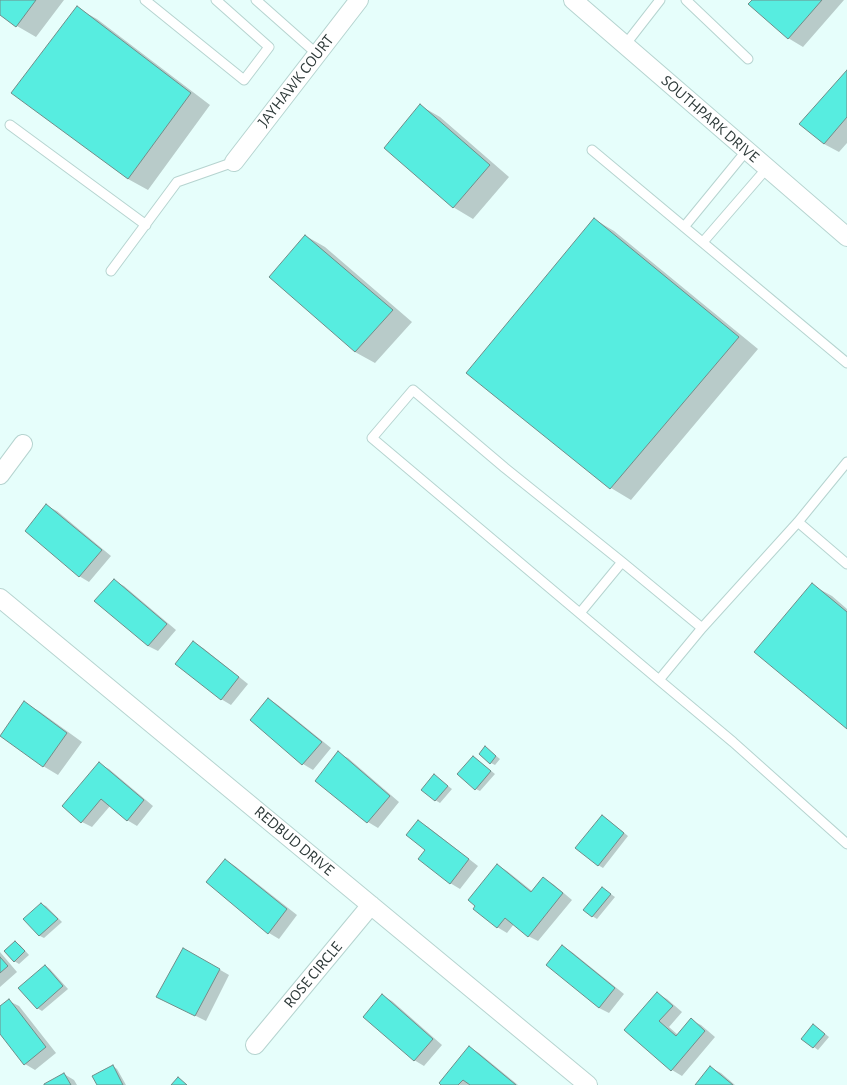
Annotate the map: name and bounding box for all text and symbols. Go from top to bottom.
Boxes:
street label: JAYHAWK COURT [254,31,338,131]
street label: SOUTHPARK DRIVE [657,71,763,167]
street label: REDBUD DRIVE [250,802,338,880]
street label: ROSE CIRCLE [280,938,346,1012]

